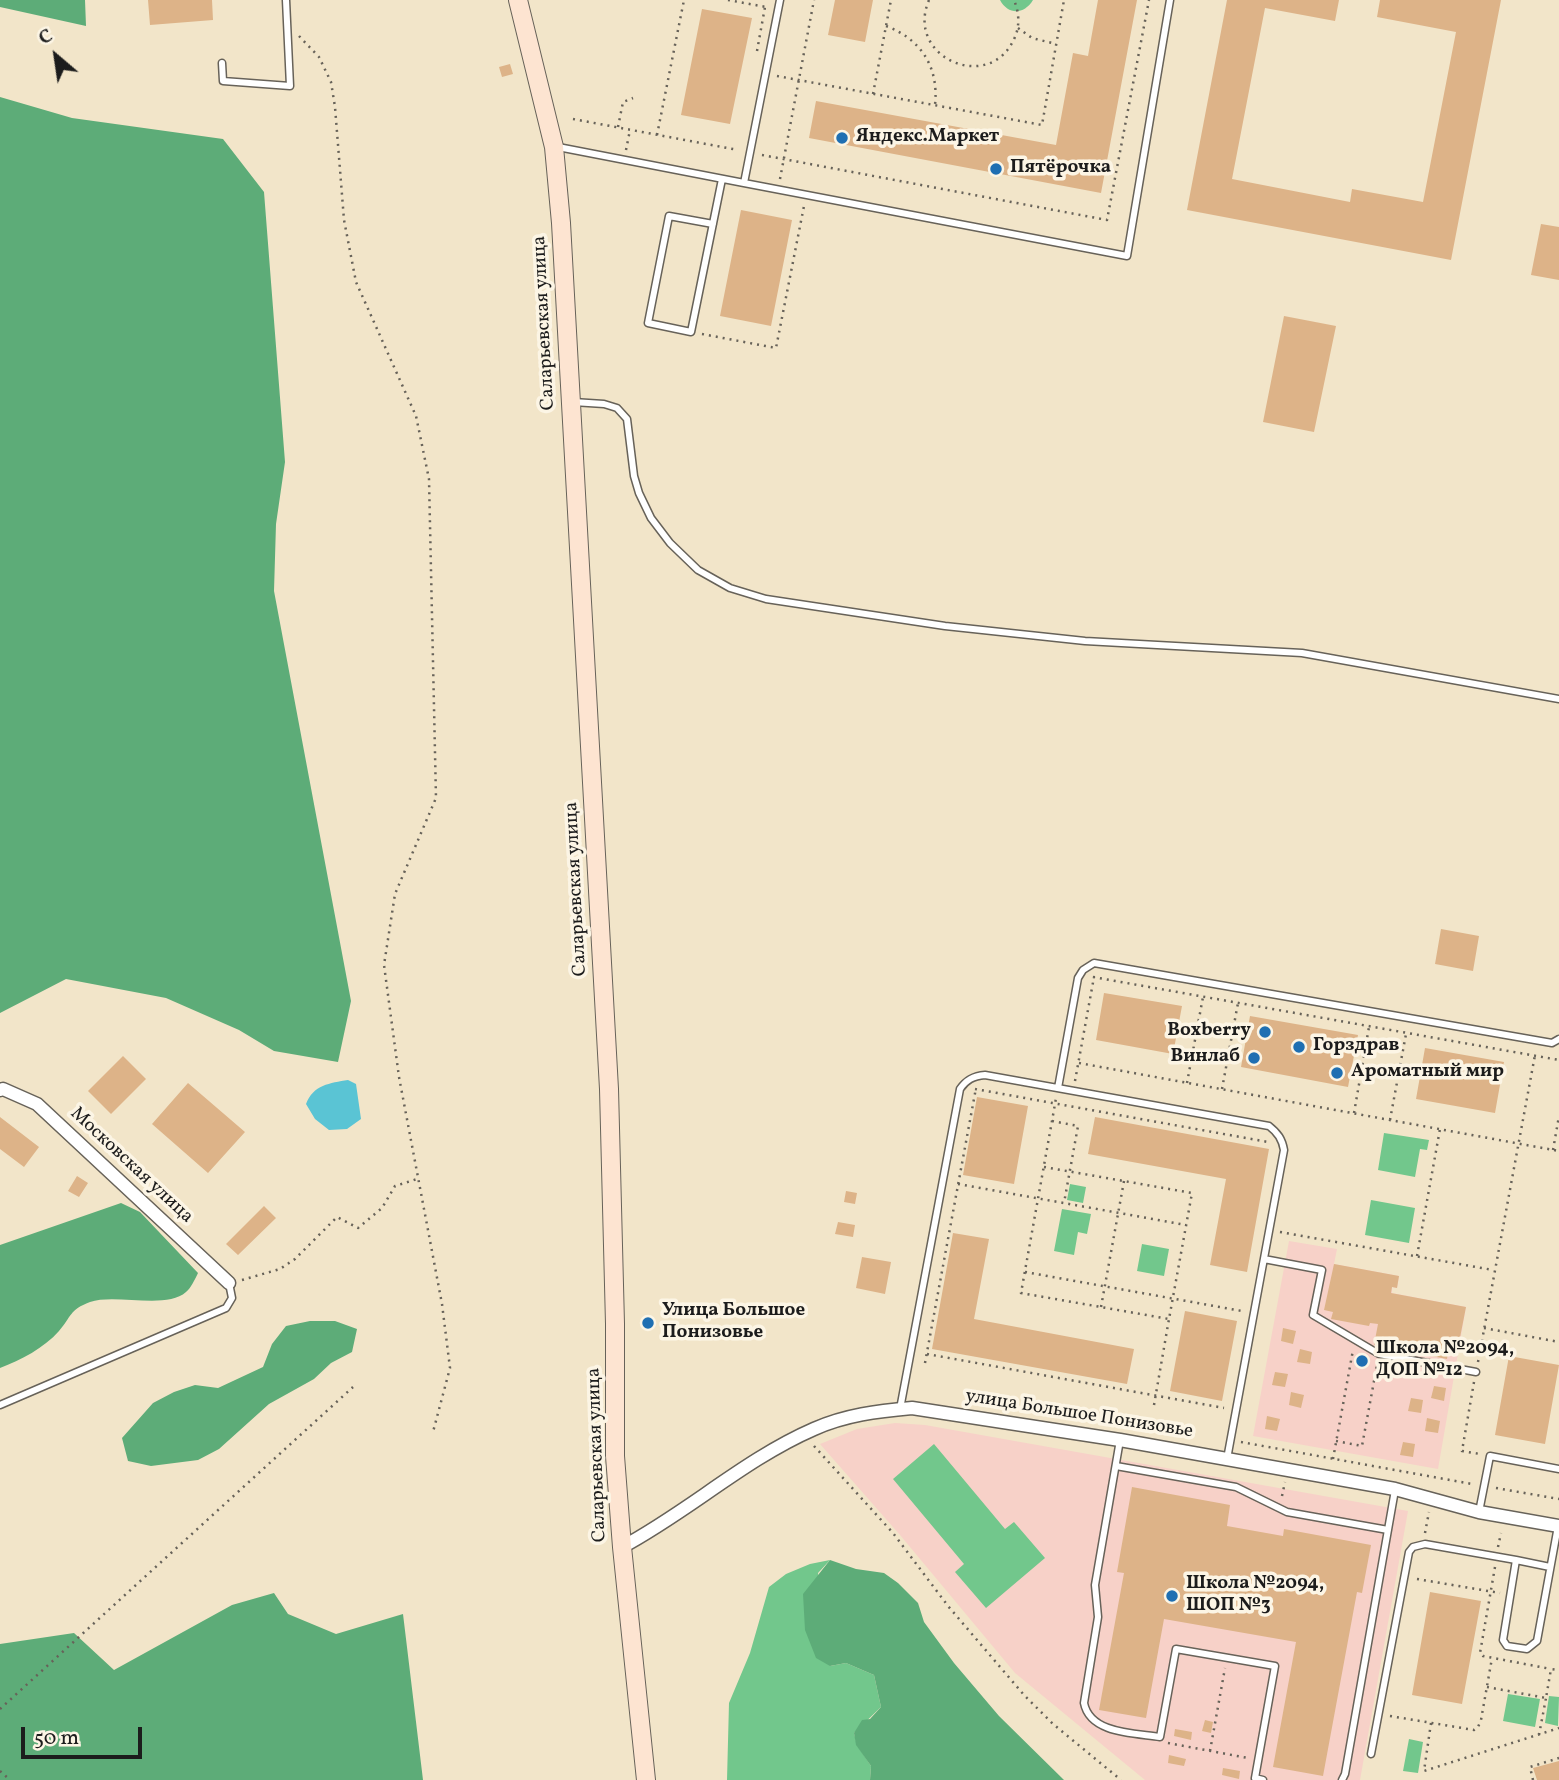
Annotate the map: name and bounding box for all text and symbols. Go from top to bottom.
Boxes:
north arrow [21,21,91,91]
text: С [34,23,57,52]
place label: Яндекс.Маркет [856,127,999,149]
marker: Яндекс.Маркет [834,130,850,146]
place label: Пятёрочка [1010,158,1111,180]
marker: Пятёрочка [988,161,1004,177]
street label: Саларьевская улица [529,235,561,411]
street label: Саларьевская улица [561,801,593,977]
place label: Boxberry [1167,1021,1251,1043]
marker: Boxberry [1257,1024,1273,1040]
place label: Горздрав [1313,1036,1400,1058]
marker: Горздрав [1291,1039,1307,1055]
place label: Винлаб [1170,1047,1240,1069]
marker: Винлаб [1246,1050,1262,1066]
place label: Ароматный мир [1351,1062,1504,1084]
marker: Ароматный мир [1329,1065,1345,1081]
street label: Московская улица [65,1103,197,1229]
place label: Улица Большое Понизовье [662,1301,805,1345]
marker: Улица Большое Понизовье [640,1315,656,1331]
place label: Школа №2094, ДОП №12 [1376,1339,1514,1383]
marker: Школа №2094, ДОП №12 [1354,1353,1370,1369]
street label: Саларьевская улица [584,1367,612,1543]
street label: улица Большое Понизовье [963,1386,1195,1444]
place label: Школа №2094, ШОП №3 [1186,1574,1324,1618]
marker: Школа №2094, ШОП №3 [1164,1588,1180,1604]
scale bar [24,1714,145,1758]
text: 50 m [34,1724,79,1753]

